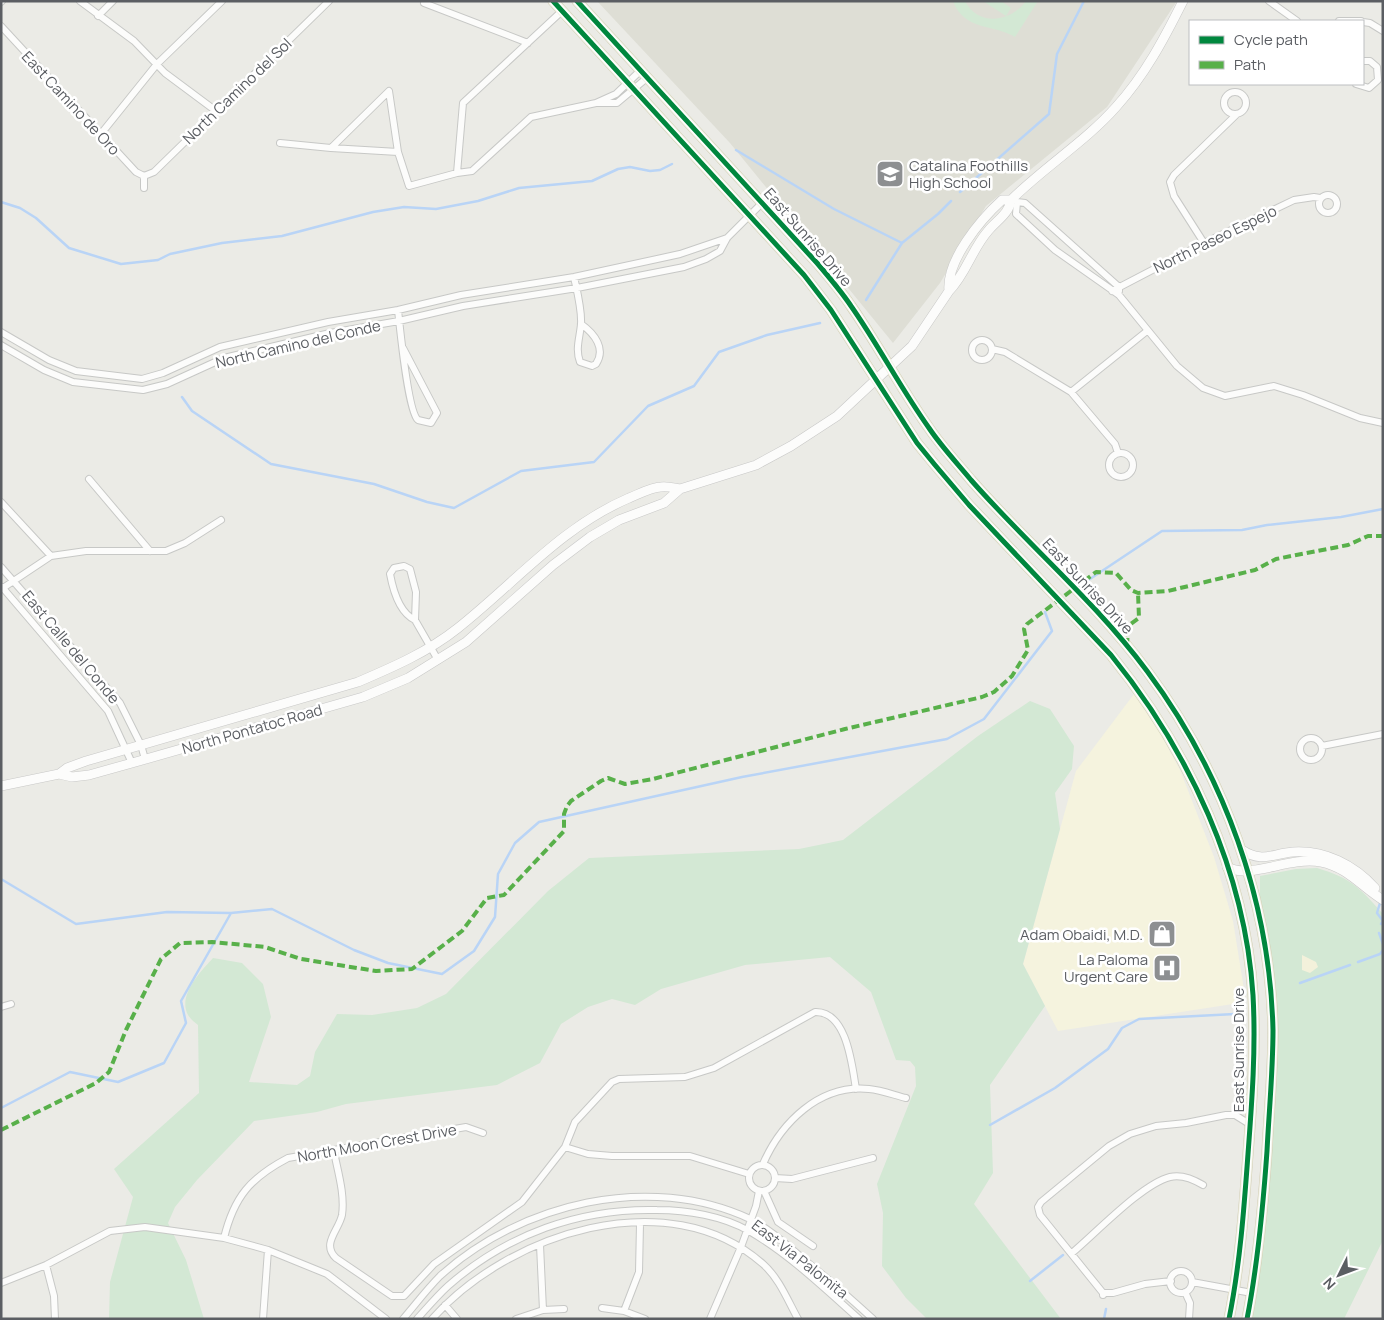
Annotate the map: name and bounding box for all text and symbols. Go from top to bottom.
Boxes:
legend [1189,20,1364,85]
text: Cycle path [1234,29,1308,50]
street label: North Camino del Sol [178,33,296,149]
street label: East Camino de Oro [17,46,125,160]
text: Path [1234,54,1266,75]
place label: Catalina Foothills High School [909,155,1028,193]
school or university icon: Catalina Foothills High School [875,159,905,189]
street label: East Sunrise Drive [759,183,857,291]
street label: North Paseo Espejo [1150,200,1280,278]
street label: North Camino del Conde [213,315,383,373]
street label: East Sunrise Drive [1038,533,1138,639]
street label: East Calle del Conde [17,586,125,708]
street label: North Pontatoc Road [179,699,325,759]
shop icon: Adam Obaidi, M.D. [1147,919,1177,949]
place label: Adam Obaidi, M.D. [1020,924,1143,945]
place label: La Paloma Urgent Care [1064,949,1148,987]
hospital icon: La Paloma Urgent Care [1152,953,1182,983]
street label: East Sunrise Drive [1228,988,1249,1112]
street label: North Moon Crest Drive [296,1119,459,1167]
street label: East Via Palomita [747,1215,853,1303]
north arrow [1314,1250,1364,1300]
text: N [1319,1274,1339,1294]

